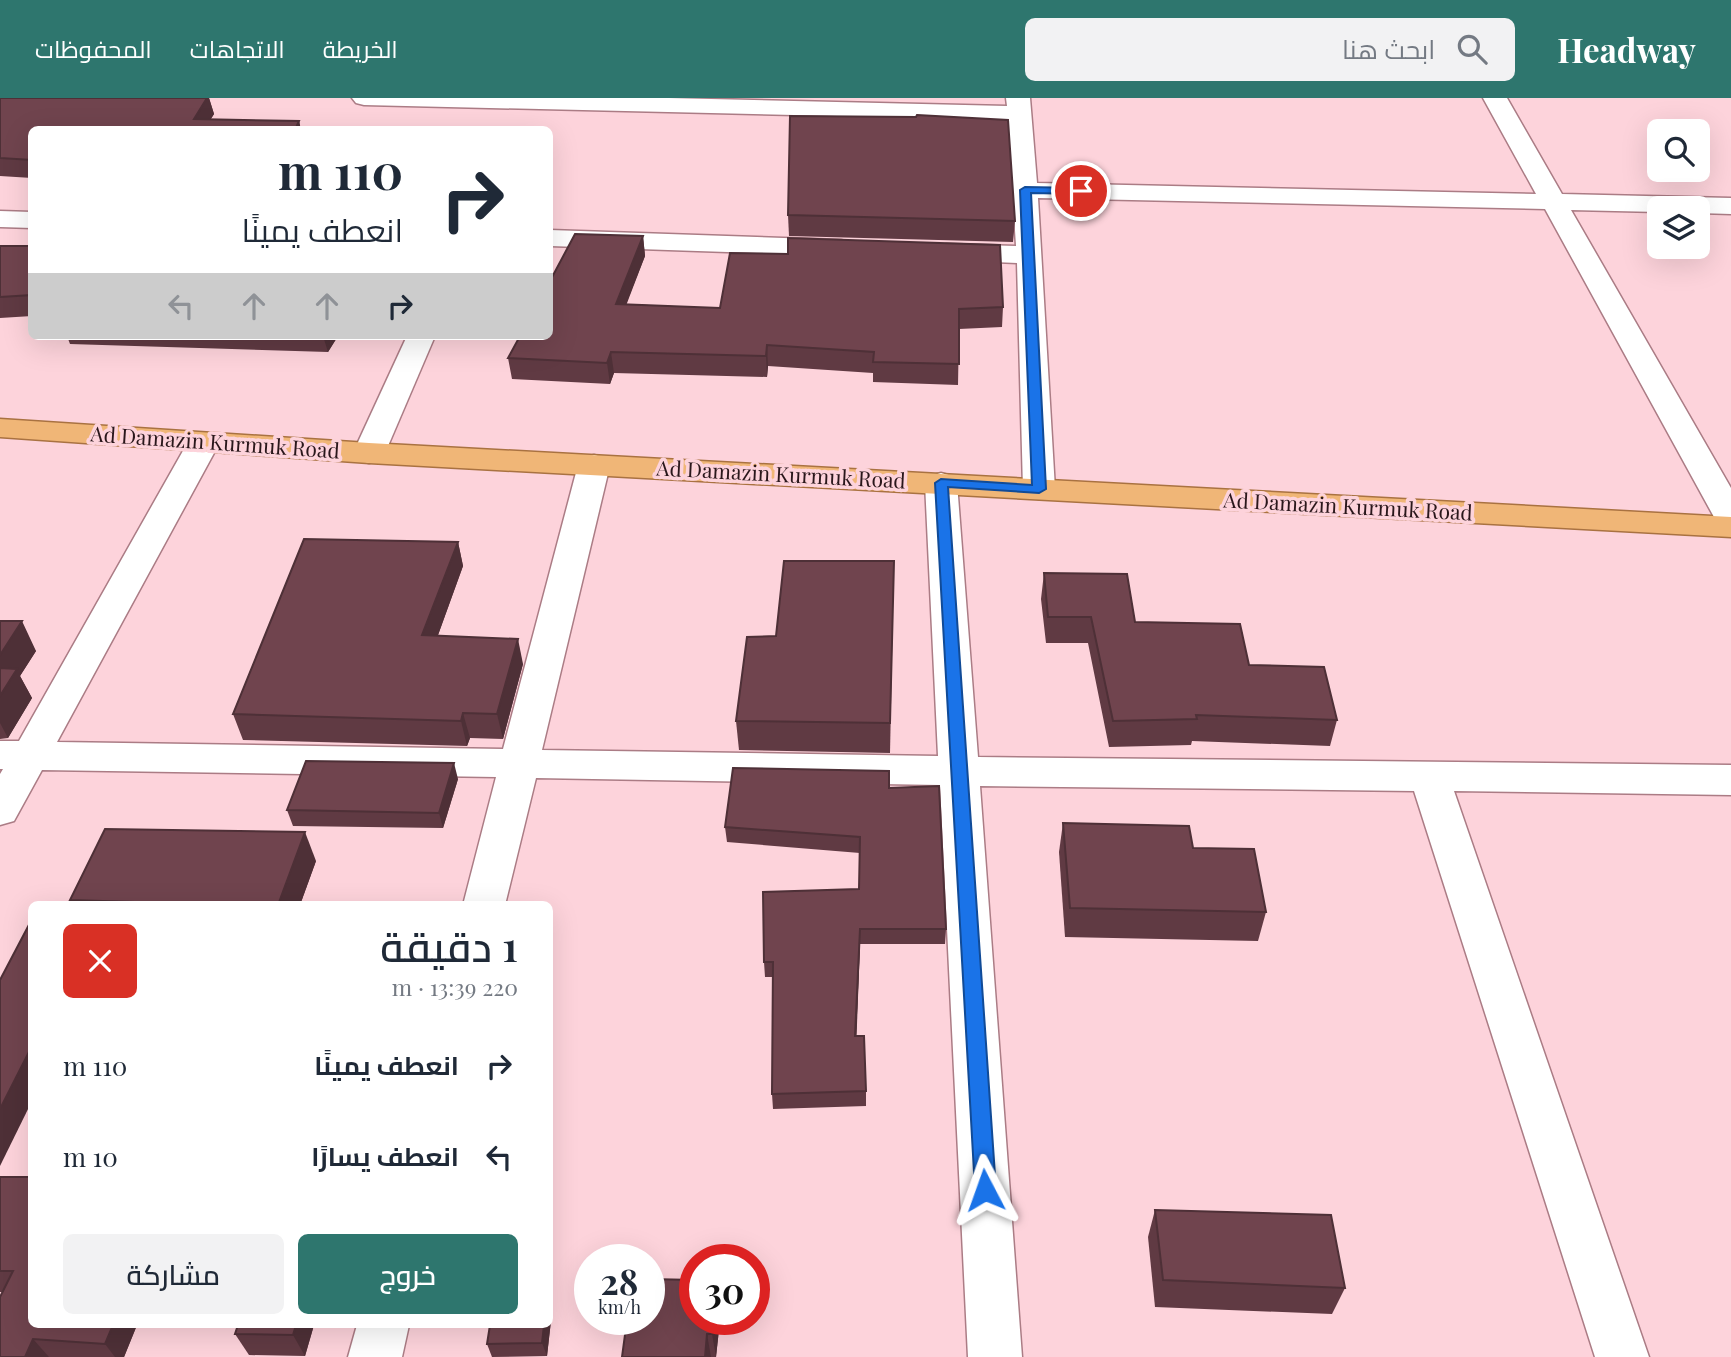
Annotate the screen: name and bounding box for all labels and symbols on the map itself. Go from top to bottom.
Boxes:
pin [1051,161,1111,221]
street label: Ad Damazin Kurmuk Road [89,418,341,464]
street label: Ad Damazin Kurmuk Road [655,452,907,494]
street label: Ad Damazin Kurmuk Road [1222,484,1474,526]
position arrow [948,1153,1022,1227]
speed limit sign: 30 [679,1244,770,1335]

